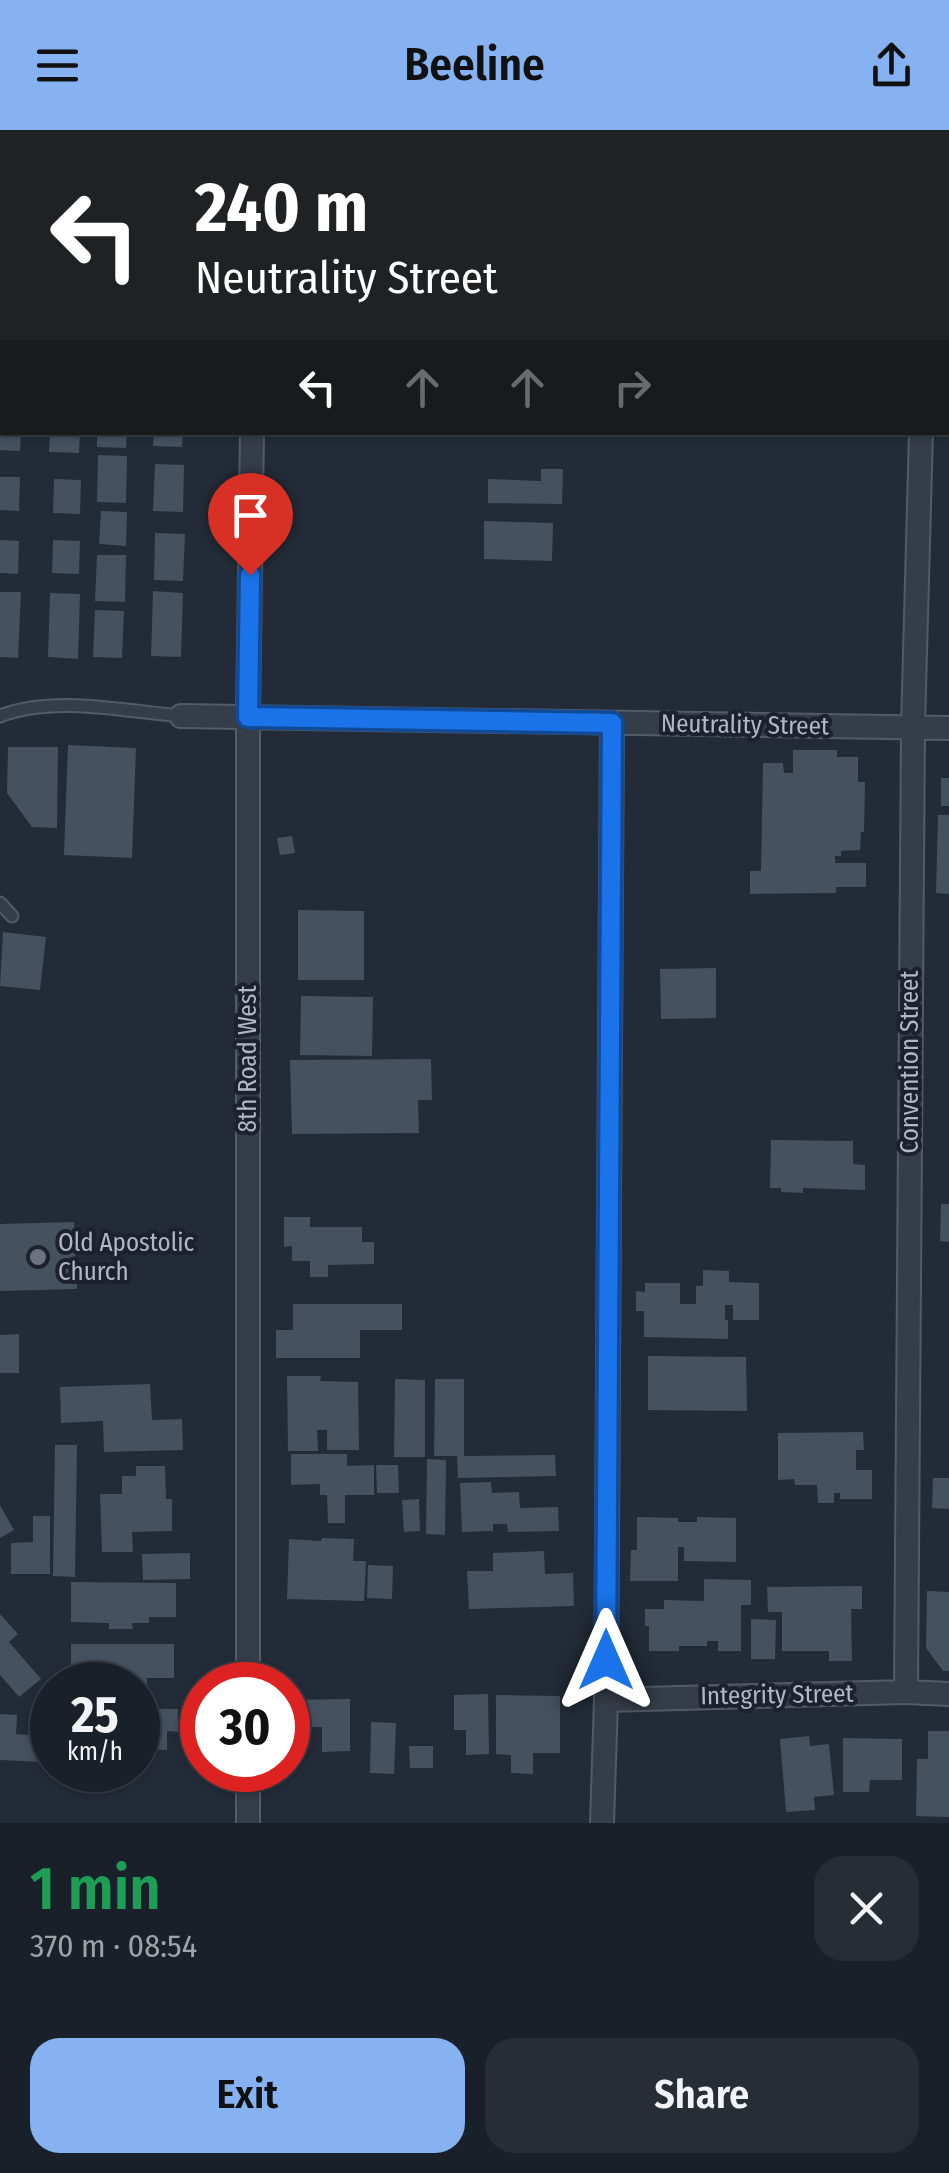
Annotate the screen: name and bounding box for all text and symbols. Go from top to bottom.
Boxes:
icon: menu [30,38,85,93]
text: Beeline [404,38,545,92]
icon: share [864,38,919,93]
text: 240 m [195,166,368,250]
icon: left [30,170,160,300]
text: Neutrality Street [195,251,498,305]
icon: left [290,360,345,415]
icon: ahead [395,360,450,415]
icon: ahead [500,360,555,415]
icon: right [605,360,660,415]
pin [208,473,293,576]
icon: arrive [223,488,278,543]
street label: Neutrality Street [661,709,830,741]
street label: Convention Street [895,970,925,1154]
street label: 8th Road West [233,985,263,1133]
place label: Old Apostolic Church [58,1228,195,1287]
marker: Old Apostolic Church [27,1246,49,1268]
position arrow [554,1608,658,1712]
speed limit sign: 30 [180,1662,310,1792]
street label: Integrity Street [700,1679,855,1711]
text: 25 [71,1685,119,1745]
text: km/h [67,1737,123,1767]
text: 1 min [30,1853,161,1925]
button: close [814,1856,919,1961]
text: 370 m · 08:54 [30,1927,197,1965]
button: Exit [30,2038,465,2153]
button: Share [485,2038,919,2153]

